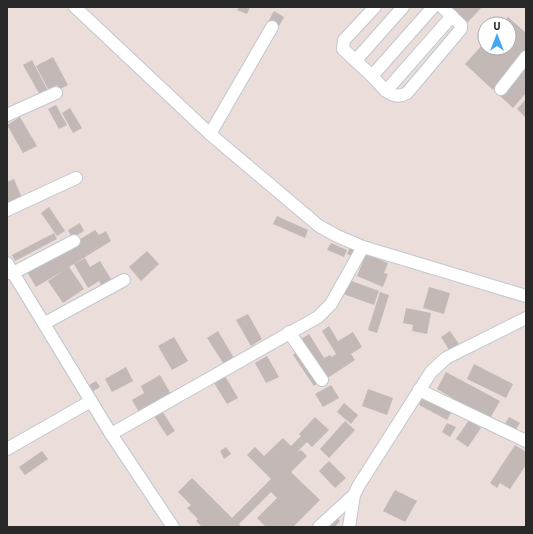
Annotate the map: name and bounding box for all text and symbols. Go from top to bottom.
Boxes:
north arrow [477,16,517,56]
text: U [494,19,501,32]

